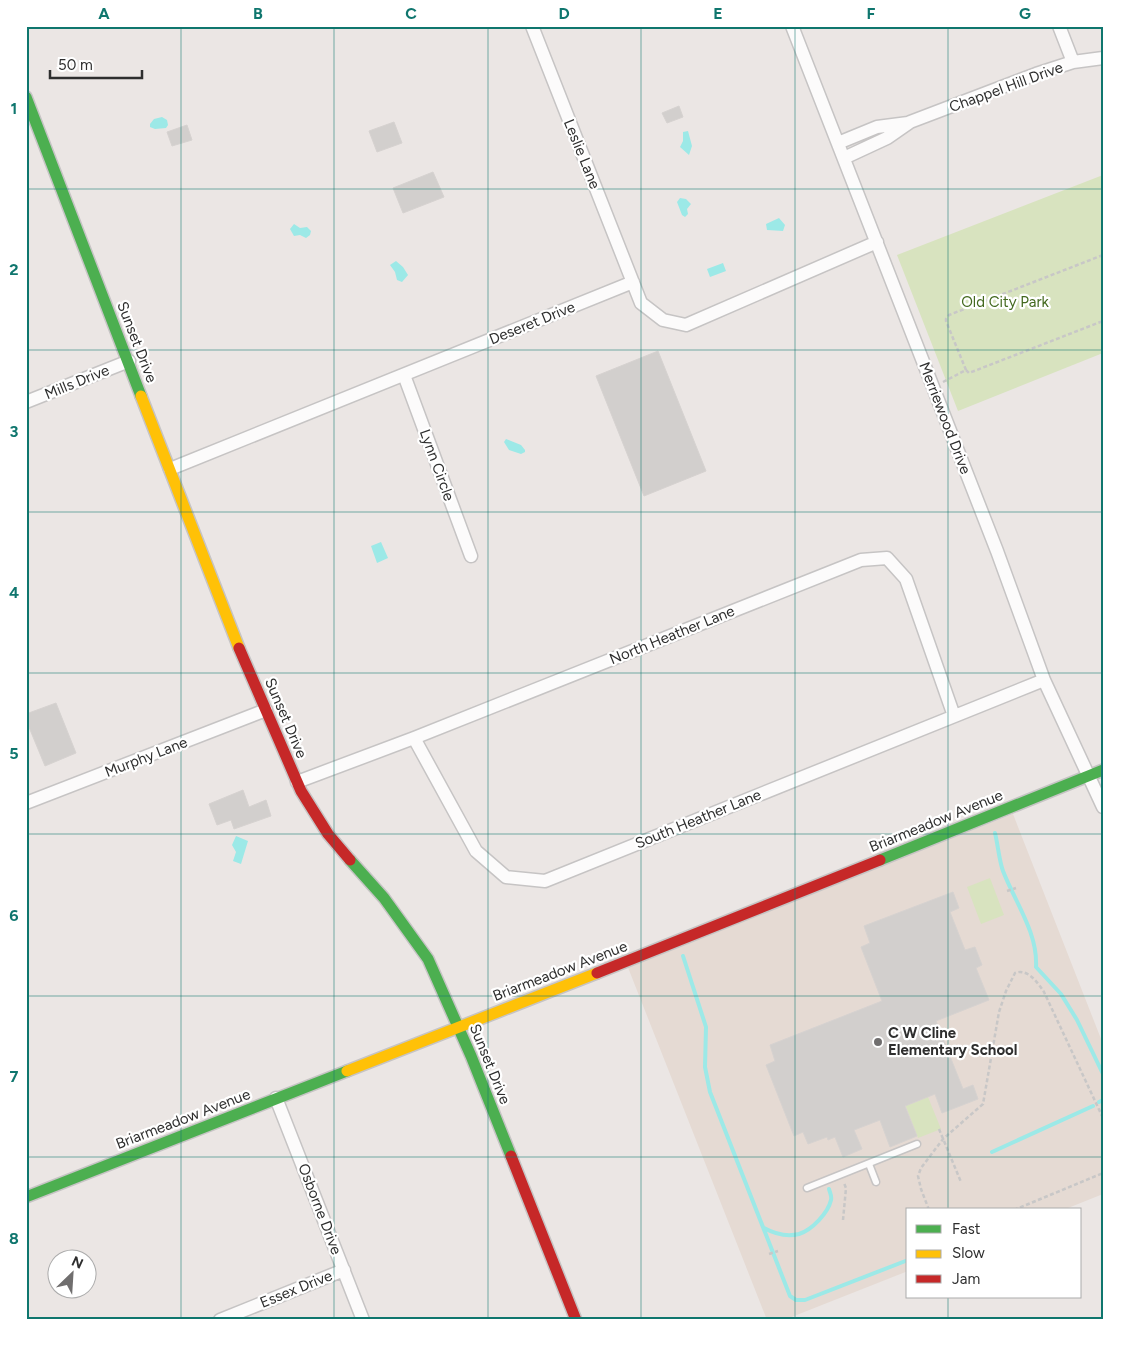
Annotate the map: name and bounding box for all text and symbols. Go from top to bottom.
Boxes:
text: A [98,4,110,23]
text: B [253,4,263,23]
text: C [405,4,417,23]
text: D [558,4,570,23]
text: E [713,4,723,23]
text: F [867,4,876,23]
text: G [1019,4,1031,23]
scale bar [50,48,142,80]
text: 50 m [58,56,93,74]
street label: Chappel Hill Drive [947,58,1065,116]
text: 1 [11,99,17,118]
street label: Leslie Lane [560,116,604,192]
text: 2 [9,260,19,279]
park label: Old City Park [961,293,1049,311]
street label: Deseret Drive [486,298,578,348]
street label: Sunset Drive [113,299,161,385]
street label: Merriewood Drive [915,359,975,477]
street label: Mills Drive [42,361,112,403]
text: 3 [10,422,19,441]
street label: Lynn Circle [416,427,458,503]
text: 4 [9,583,19,602]
street label: North Heather Lane [607,602,737,668]
street label: Sunset Drive [261,675,311,761]
street label: Murphy Lane [102,733,190,781]
text: 5 [9,744,19,763]
street label: South Heather Lane [632,786,764,852]
street label: Briarmeadow Avenue [867,786,1005,856]
text: 6 [9,906,19,925]
street label: Briarmeadow Avenue [490,937,630,1005]
street label: Sunset Drive [466,1021,514,1107]
place label: C W Cline Elementary School [888,1024,1018,1059]
marker: C W Cline Elementary School [872,1036,884,1048]
text: 7 [10,1067,19,1086]
street label: Briarmeadow Avenue [113,1085,253,1153]
street label: Osborne Drive [294,1161,346,1257]
legend [906,1208,1082,1298]
text: Fast [952,1220,981,1238]
text: 8 [9,1229,19,1248]
text: Slow [952,1244,985,1262]
north arrow [48,1248,98,1298]
text: N [69,1253,86,1273]
street label: Essex Drive [257,1266,335,1312]
text: Jam [952,1270,980,1288]

